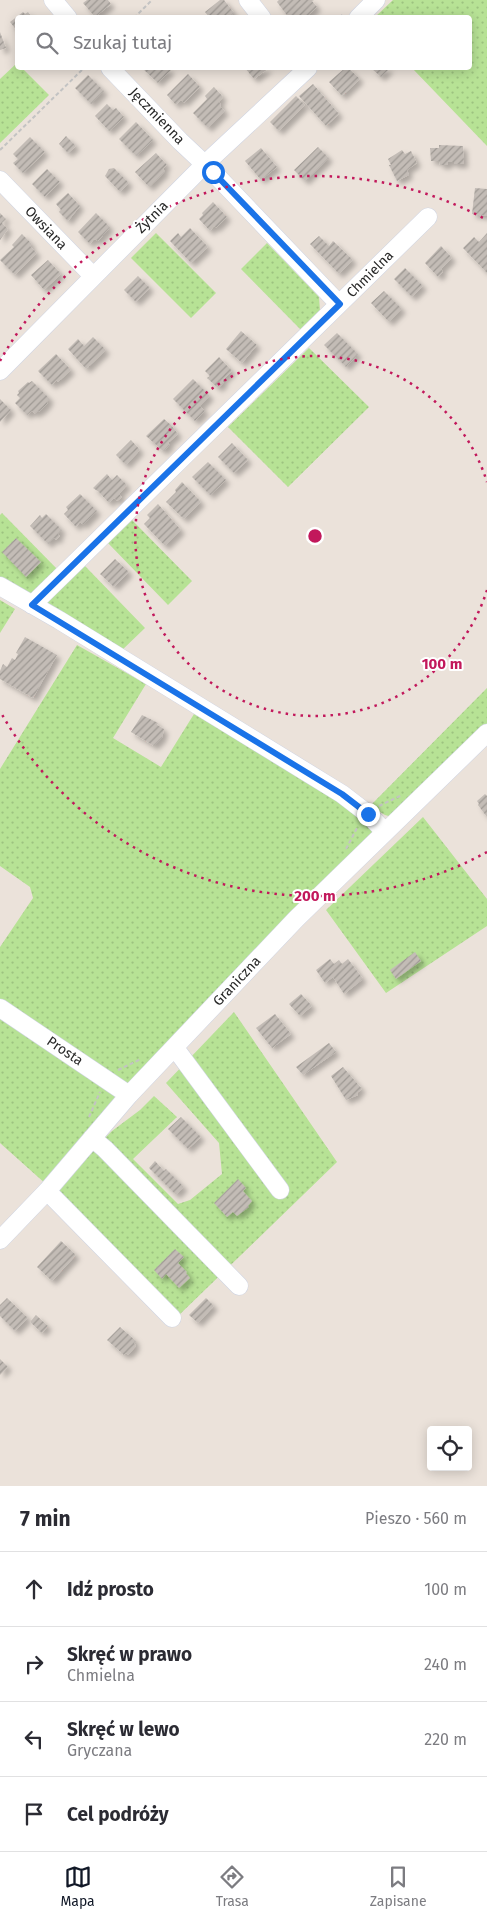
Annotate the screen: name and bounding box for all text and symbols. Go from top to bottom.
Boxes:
search box [15,15,472,70]
icon: search [33,29,61,57]
text: Szukaj tutaj [73,31,172,54]
street label: Jęczmienna [126,84,188,148]
route start [202,161,225,184]
street label: Żytnia [132,197,172,237]
street label: Owsiana [21,203,71,253]
street label: Chmielna [343,247,397,301]
centre of rings [306,527,324,545]
text: 100 m [422,655,462,673]
route end [357,803,380,826]
text: 200 m [294,887,336,905]
street label: Graniczna [210,952,264,1010]
street label: Prosta [44,1033,86,1069]
map controls [427,1426,472,1471]
button: locate [427,1426,472,1471]
text: 7 min [20,1506,71,1532]
text: Pieszo · 560 m [365,1509,467,1528]
icon: ahead [20,1575,48,1603]
text: Idź prosto [67,1578,154,1601]
text: 100 m [424,1580,467,1599]
text: Skręć w prawo [67,1643,192,1666]
icon: right [20,1650,48,1678]
text: 240 m [424,1655,467,1674]
text: Chmielna [67,1666,135,1685]
text: Skręć w lewo [67,1718,180,1741]
icon: left [20,1725,48,1753]
text: 220 m [424,1730,467,1749]
text: Gryczana [67,1741,132,1760]
icon: arrive [20,1800,48,1828]
text: Cel podróży [67,1803,169,1826]
tab: Mapa [60,1863,95,1910]
tab: Trasa [216,1863,249,1910]
tab: Zapisane [370,1863,427,1910]

